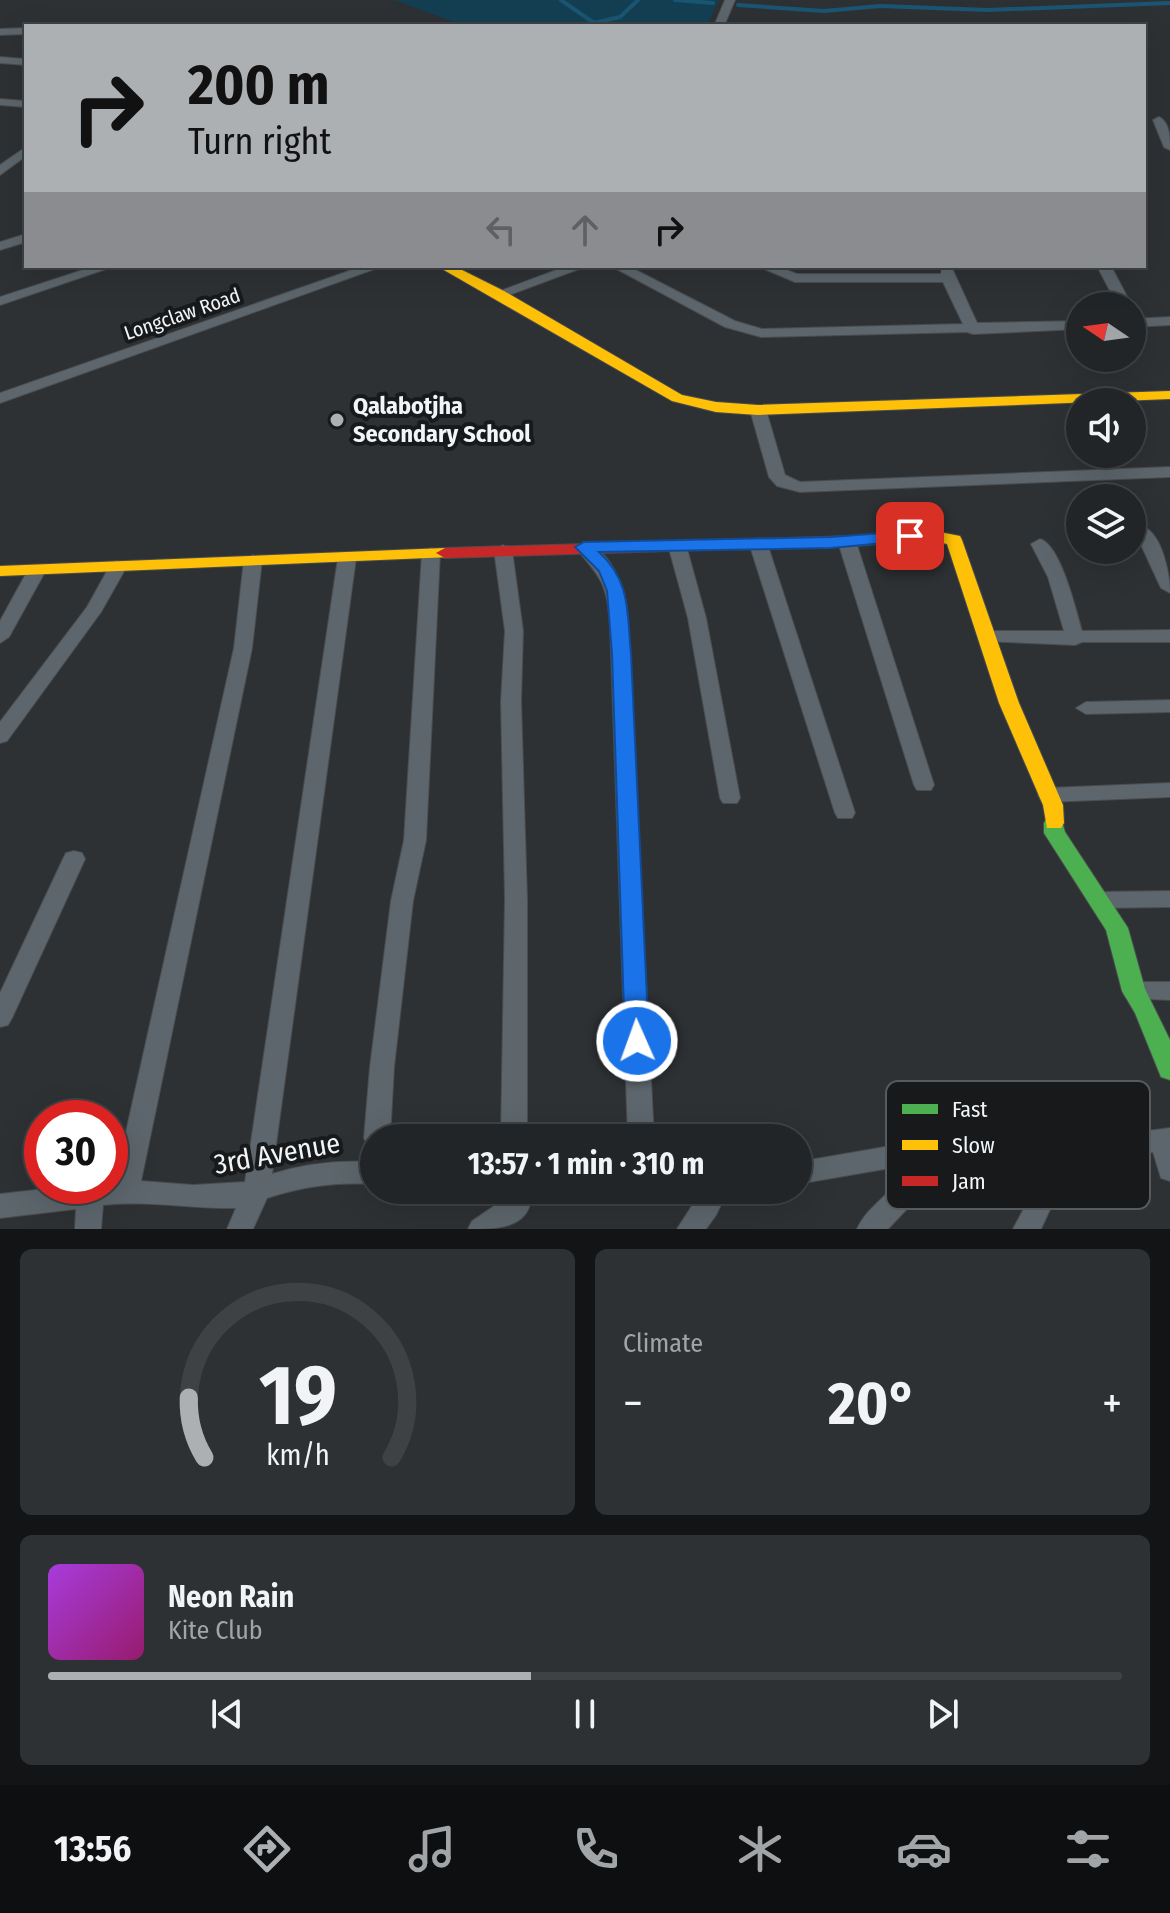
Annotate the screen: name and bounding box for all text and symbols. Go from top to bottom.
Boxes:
text: 200 m [188,52,329,119]
icon: right [56,56,160,160]
text: Turn right [188,120,331,164]
icon: left [479,208,523,252]
icon: ahead [563,208,607,252]
icon: right [647,208,691,252]
street label: Longclaw Road [121,283,243,345]
north arrow [1066,292,1146,372]
map controls [1066,292,1146,564]
button: sound [1066,388,1146,468]
place label: Qalabotjha Secondary School [353,392,531,448]
marker: Qalabotjha Secondary School [328,411,346,429]
button: layers [1066,484,1146,564]
pin [876,502,944,570]
icon: arrive [888,514,932,558]
position arrow [595,999,679,1083]
legend [886,1081,1150,1209]
text: Fast [952,1096,988,1123]
speed limit sign: 30 [24,1100,128,1204]
street label: 3rd Avenue [212,1126,343,1181]
text: Slow [952,1132,995,1159]
text: 13:57 · 1 min · 310 m [468,1146,704,1182]
text: Jam [952,1168,986,1195]
text: Climate [623,1328,703,1359]
text: 19 [258,1346,337,1446]
text: 20° [828,1368,917,1440]
text: − [623,1377,643,1430]
text: + [1102,1377,1122,1430]
text: km/h [266,1438,329,1473]
text: Neon Rain [168,1579,294,1615]
text: Kite Club [168,1615,263,1646]
icon: previous [205,1692,249,1736]
icon: pause [563,1692,607,1736]
icon: next [921,1692,965,1736]
icon: directions [239,1821,295,1877]
icon: music [404,1821,460,1877]
icon: phone [568,1821,624,1877]
icon: climate [732,1821,788,1877]
icon: car [896,1821,952,1877]
icon: filters [1060,1821,1116,1877]
text: 13:56 [54,1827,131,1871]

